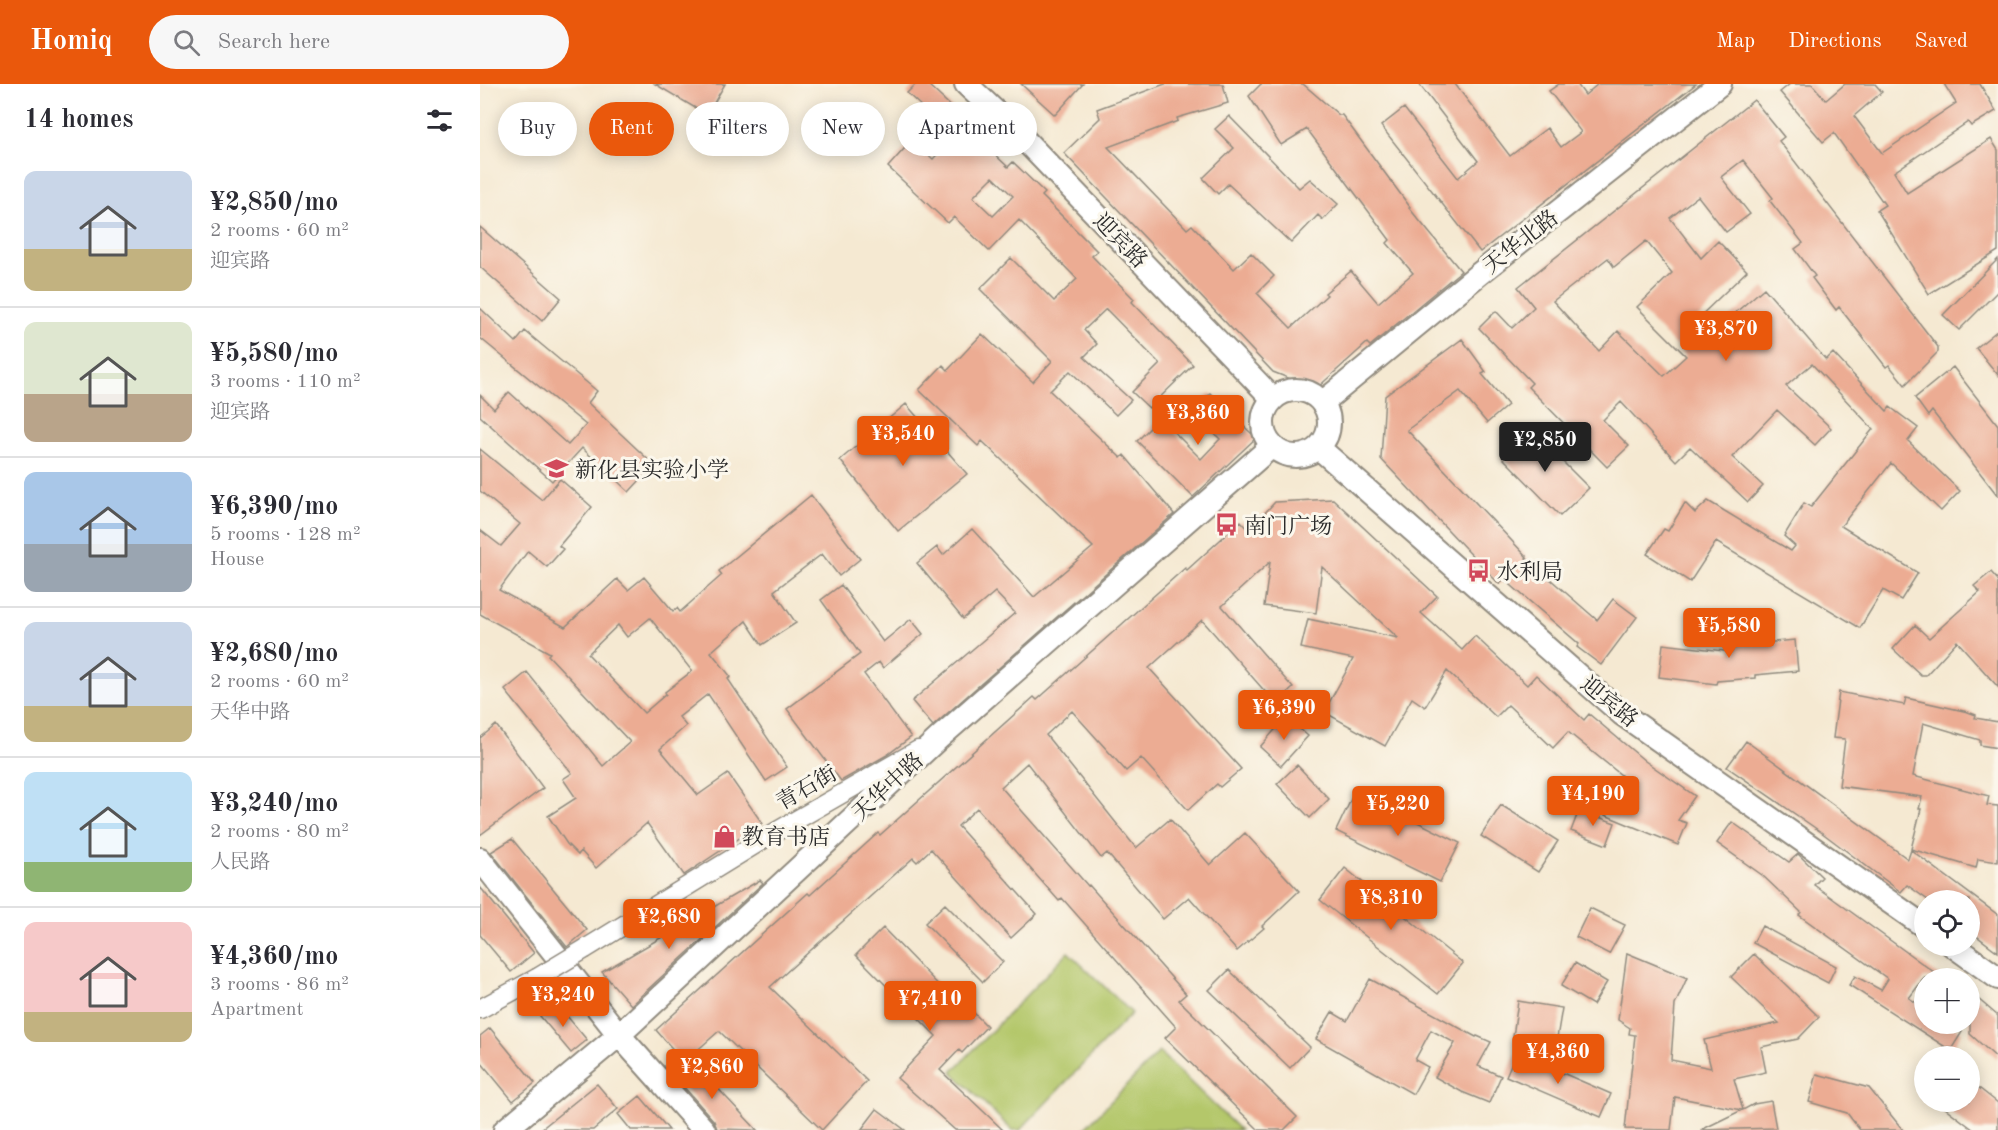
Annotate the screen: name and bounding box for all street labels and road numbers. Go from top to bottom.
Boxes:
street label: 天华北路 [1479,205,1563,278]
street label: 迎宾路 [1089,209,1152,273]
street label: 迎宾路 [1576,672,1643,732]
street label: 天华中路 [847,748,928,826]
street label: 青石街 [772,761,841,815]

